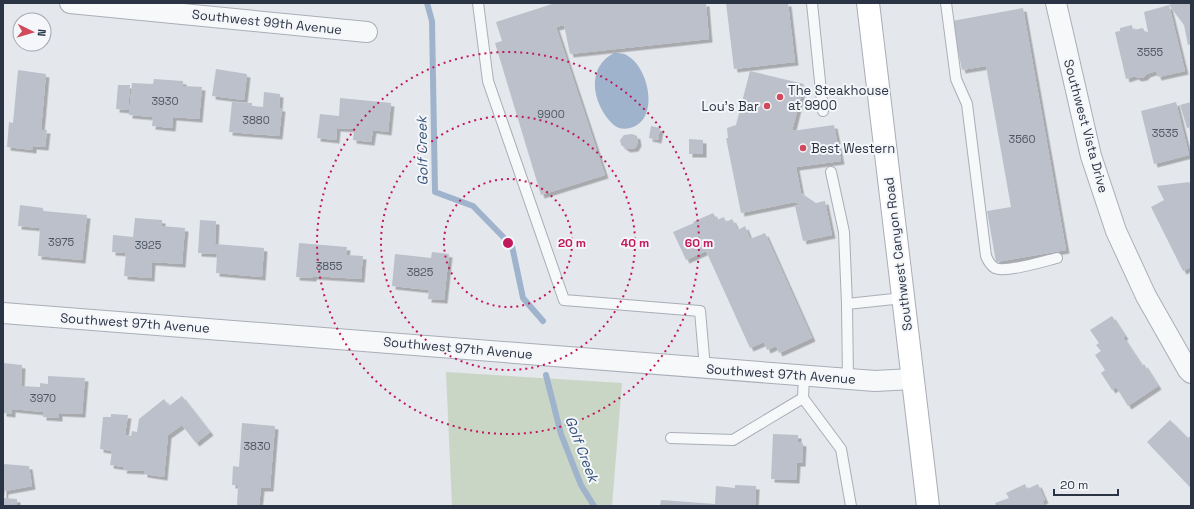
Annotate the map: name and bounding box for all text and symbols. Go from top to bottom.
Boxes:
street label: Southwest 99th Avenue [191,6,343,38]
north arrow [12,12,52,52]
text: N [35,29,49,37]
house number: 3555 [1137,45,1164,59]
street label: Southwest Vista Drive [1060,57,1112,195]
place label: The Steakhouse at 9900 [788,82,889,114]
marker: The Steakhouse at 9900 [775,92,785,102]
house number: 3930 [151,94,179,108]
place label: Lou's Bar [702,98,759,115]
marker: Lou's Bar [762,101,772,111]
house number: 9900 [537,107,565,121]
house number: 3880 [242,113,270,127]
water label: Golf Creek [412,115,432,186]
house number: 3535 [1152,126,1179,140]
house number: 3560 [1008,132,1036,146]
place label: Best Western [811,140,895,157]
marker: Best Western [798,143,808,153]
street label: Southwest Canyon Road [880,176,916,332]
house number: 3975 [48,235,74,249]
text: 20 m [558,235,586,251]
text: 40 m [621,235,649,251]
text: 60 m [685,235,713,251]
centre of rings [501,236,515,250]
house number: 3925 [135,238,162,252]
house number: 3855 [316,259,343,273]
house number: 3825 [407,265,434,279]
street label: Southwest 97th Avenue [60,309,210,337]
street label: Southwest 97th Avenue [383,333,533,363]
street label: Southwest 97th Avenue [706,360,856,388]
house number: 3970 [30,391,56,405]
water label: Golf Creek [561,413,603,486]
house number: 3830 [243,439,271,453]
scale bar [1054,471,1118,497]
text: 20 m [1060,477,1088,493]

